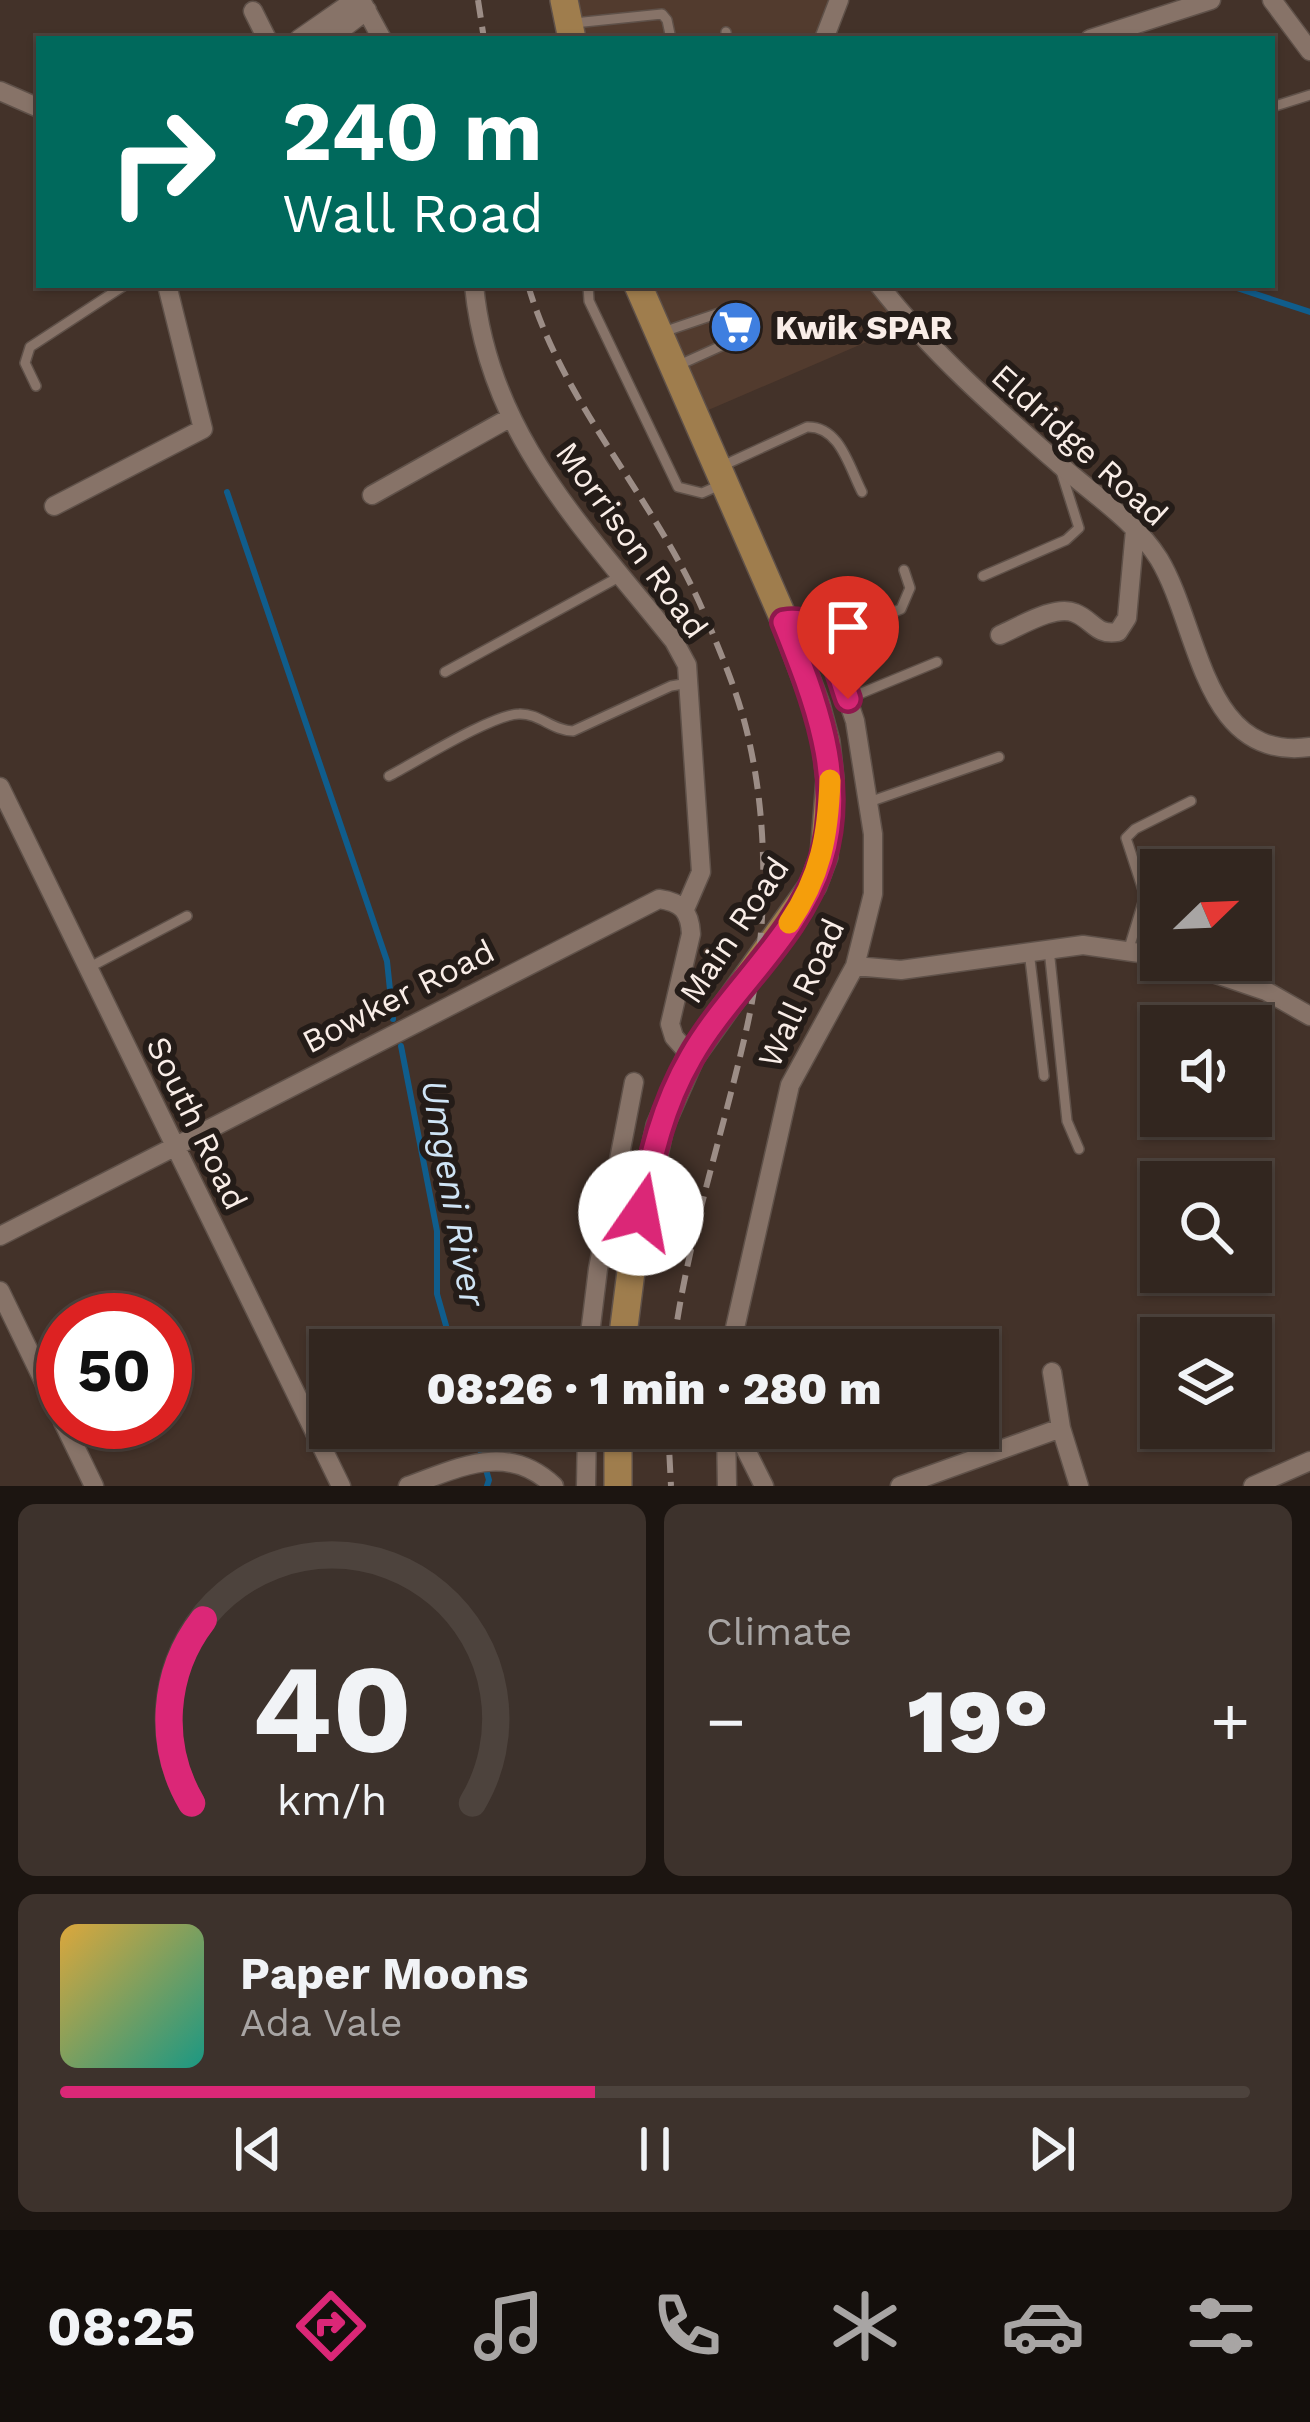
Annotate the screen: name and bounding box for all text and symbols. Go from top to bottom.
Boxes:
text: 240 m [282,82,543,180]
icon: right [84,84,240,240]
text: Wall Road [282,182,544,245]
supermarket icon: Kwik SPAR [708,299,764,355]
place label: Kwik SPAR [775,308,953,347]
street label: Eldridge Road [984,356,1176,534]
street label: Morrison Road [548,434,716,646]
pin [797,576,899,699]
icon: arrive [815,594,881,660]
north arrow [1140,849,1272,981]
map controls [1140,849,1272,1449]
street label: Main Road [671,850,797,1010]
street label: Wall Road [750,912,852,1074]
street label: Bowker Road [296,931,500,1061]
button: sound [1140,1005,1272,1137]
street label: South Road [138,1030,256,1216]
water label: Umgeni River [412,1077,494,1311]
position arrow [578,1150,704,1276]
button: search [1140,1161,1272,1293]
speed limit sign: 50 [36,1293,192,1449]
button: layers [1140,1317,1272,1449]
text: 08:26 · 1 min · 280 m [427,1362,881,1415]
text: Climate [706,1609,852,1654]
text: 40 [251,1636,412,1782]
text: 19° [907,1668,1049,1774]
text: − [706,1683,746,1760]
text: + [1210,1683,1250,1760]
text: km/h [277,1775,387,1825]
text: Paper Moons [240,1947,529,2000]
text: Ada Vale [240,2000,402,2045]
icon: previous [225,2116,291,2182]
icon: pause [622,2116,688,2182]
icon: next [1019,2116,1085,2182]
icon: directions [289,2284,373,2368]
icon: music [467,2284,551,2368]
icon: phone [645,2284,729,2368]
icon: climate [823,2284,907,2368]
icon: car [1001,2284,1085,2368]
icon: filters [1179,2284,1263,2368]
text: 08:25 [47,2295,196,2358]

